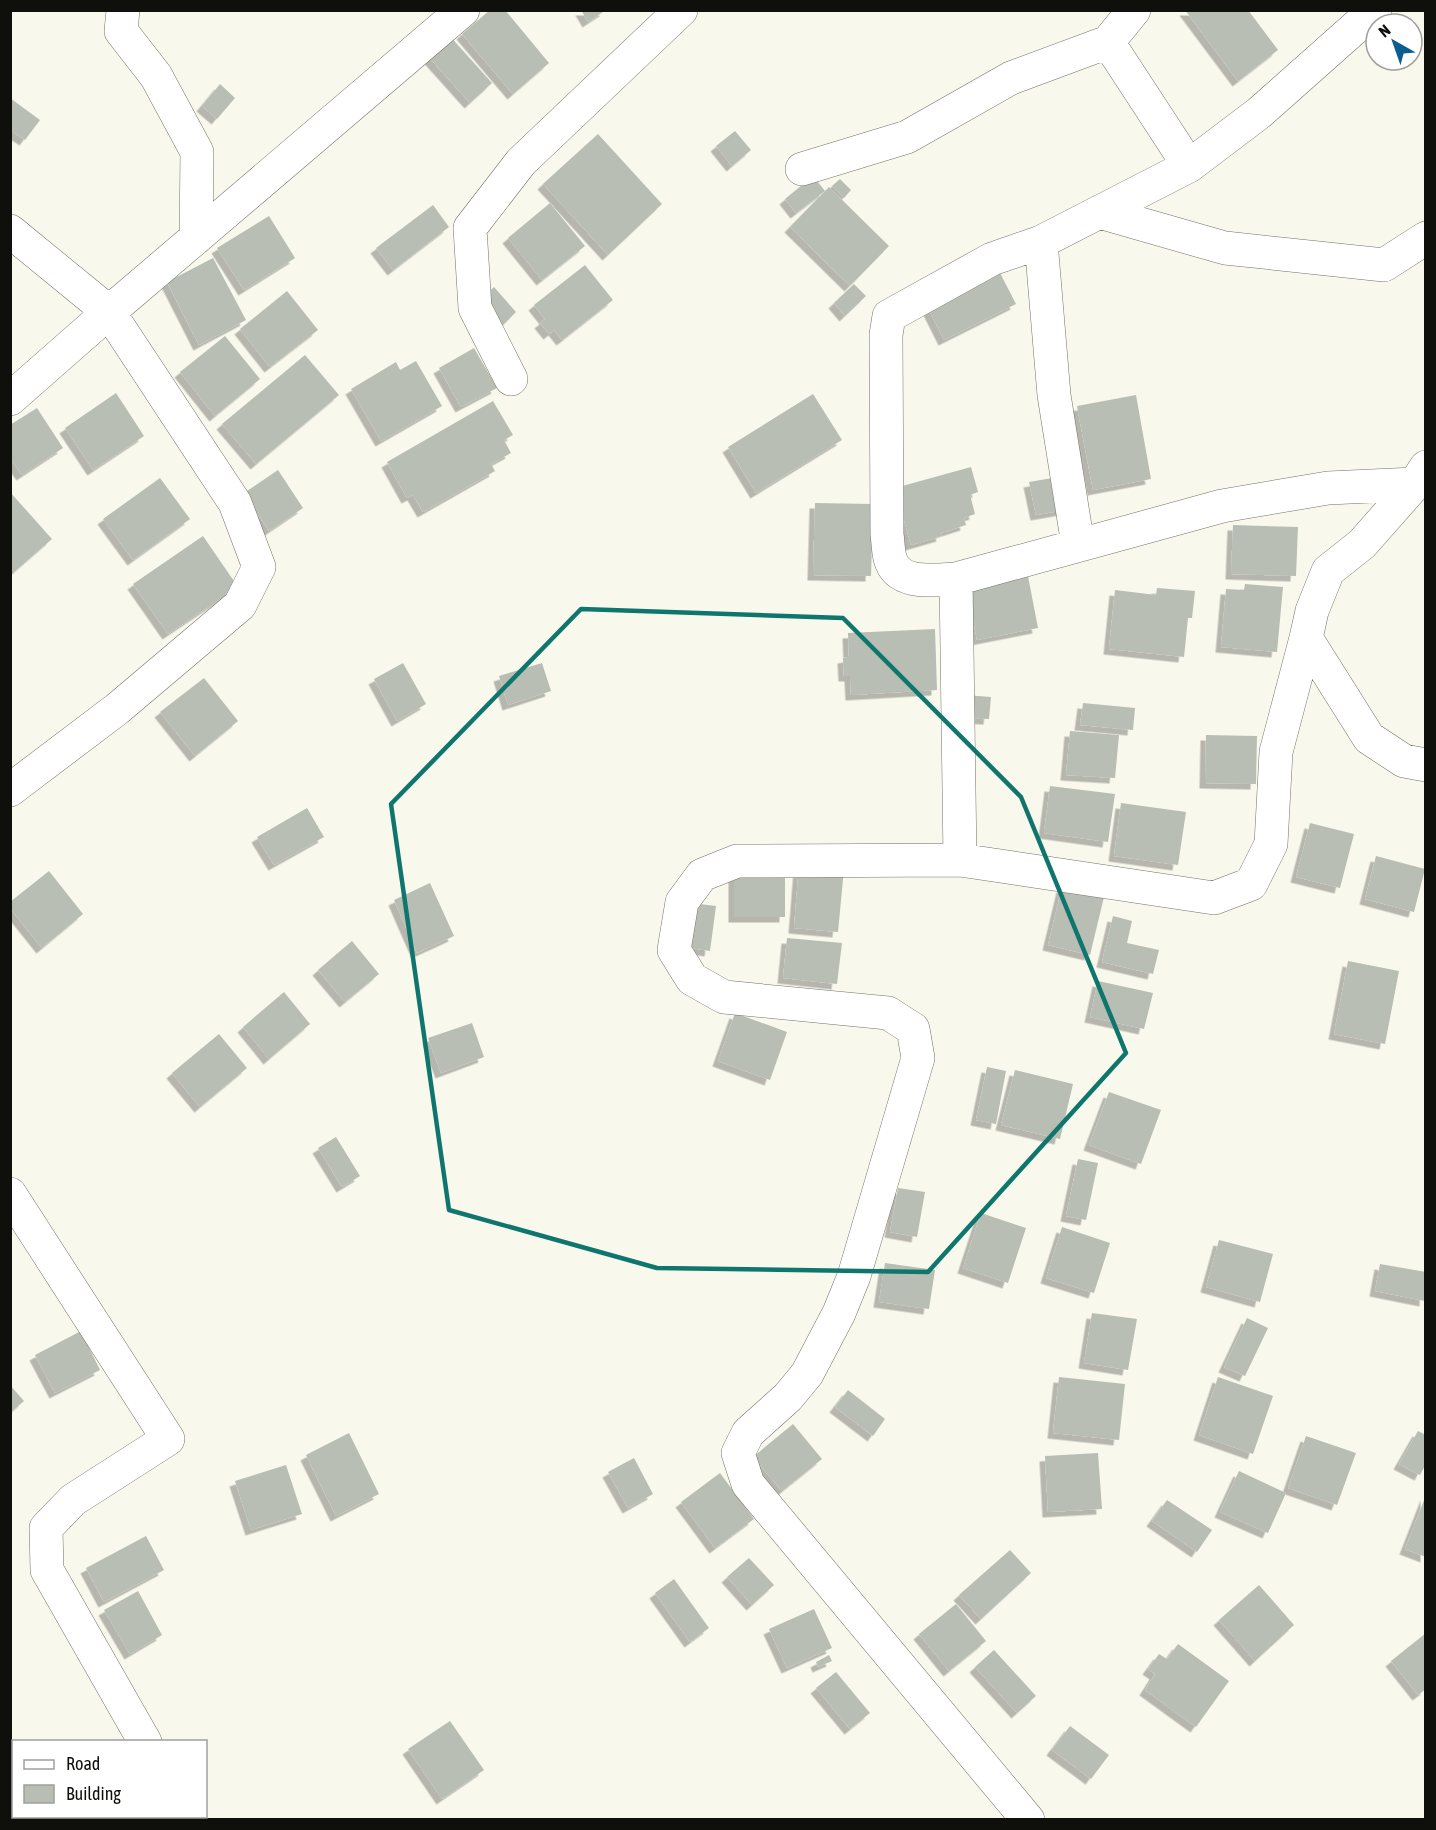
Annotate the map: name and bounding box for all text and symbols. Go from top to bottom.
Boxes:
north arrow [1364,12,1424,72]
text: N [1375,21,1394,40]
legend [12,1740,207,1818]
text: Road [66,1753,100,1774]
text: Building [66,1783,121,1804]

